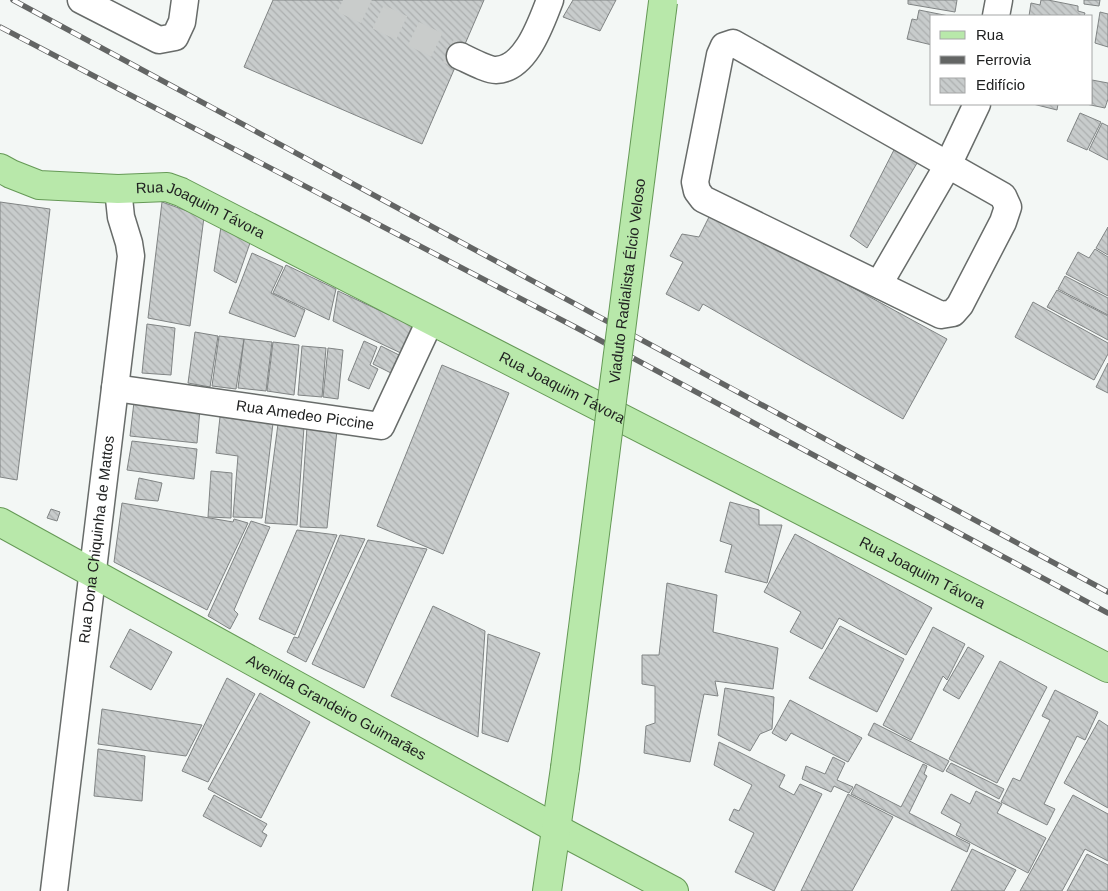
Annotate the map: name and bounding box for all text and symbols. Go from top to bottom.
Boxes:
legend [930,15,1093,105]
text: Rua [976,26,1004,43]
text: Ferrovia [976,51,1032,68]
text: Edifício [976,76,1025,93]
street label: Viaduto Radialista Élcio Veloso [605,177,648,384]
street label: Rua Joaquim Távora [135,178,268,242]
street label: Rua Joaquim Távora [497,348,629,427]
street label: Rua Amedeo Piccine [235,396,375,433]
street label: Rua Dona Chiquinha de Mattos [75,435,117,644]
street label: Rua Joaquim Távora [857,533,989,612]
street label: Avenida Grandeiro Guimarães [244,651,429,763]

